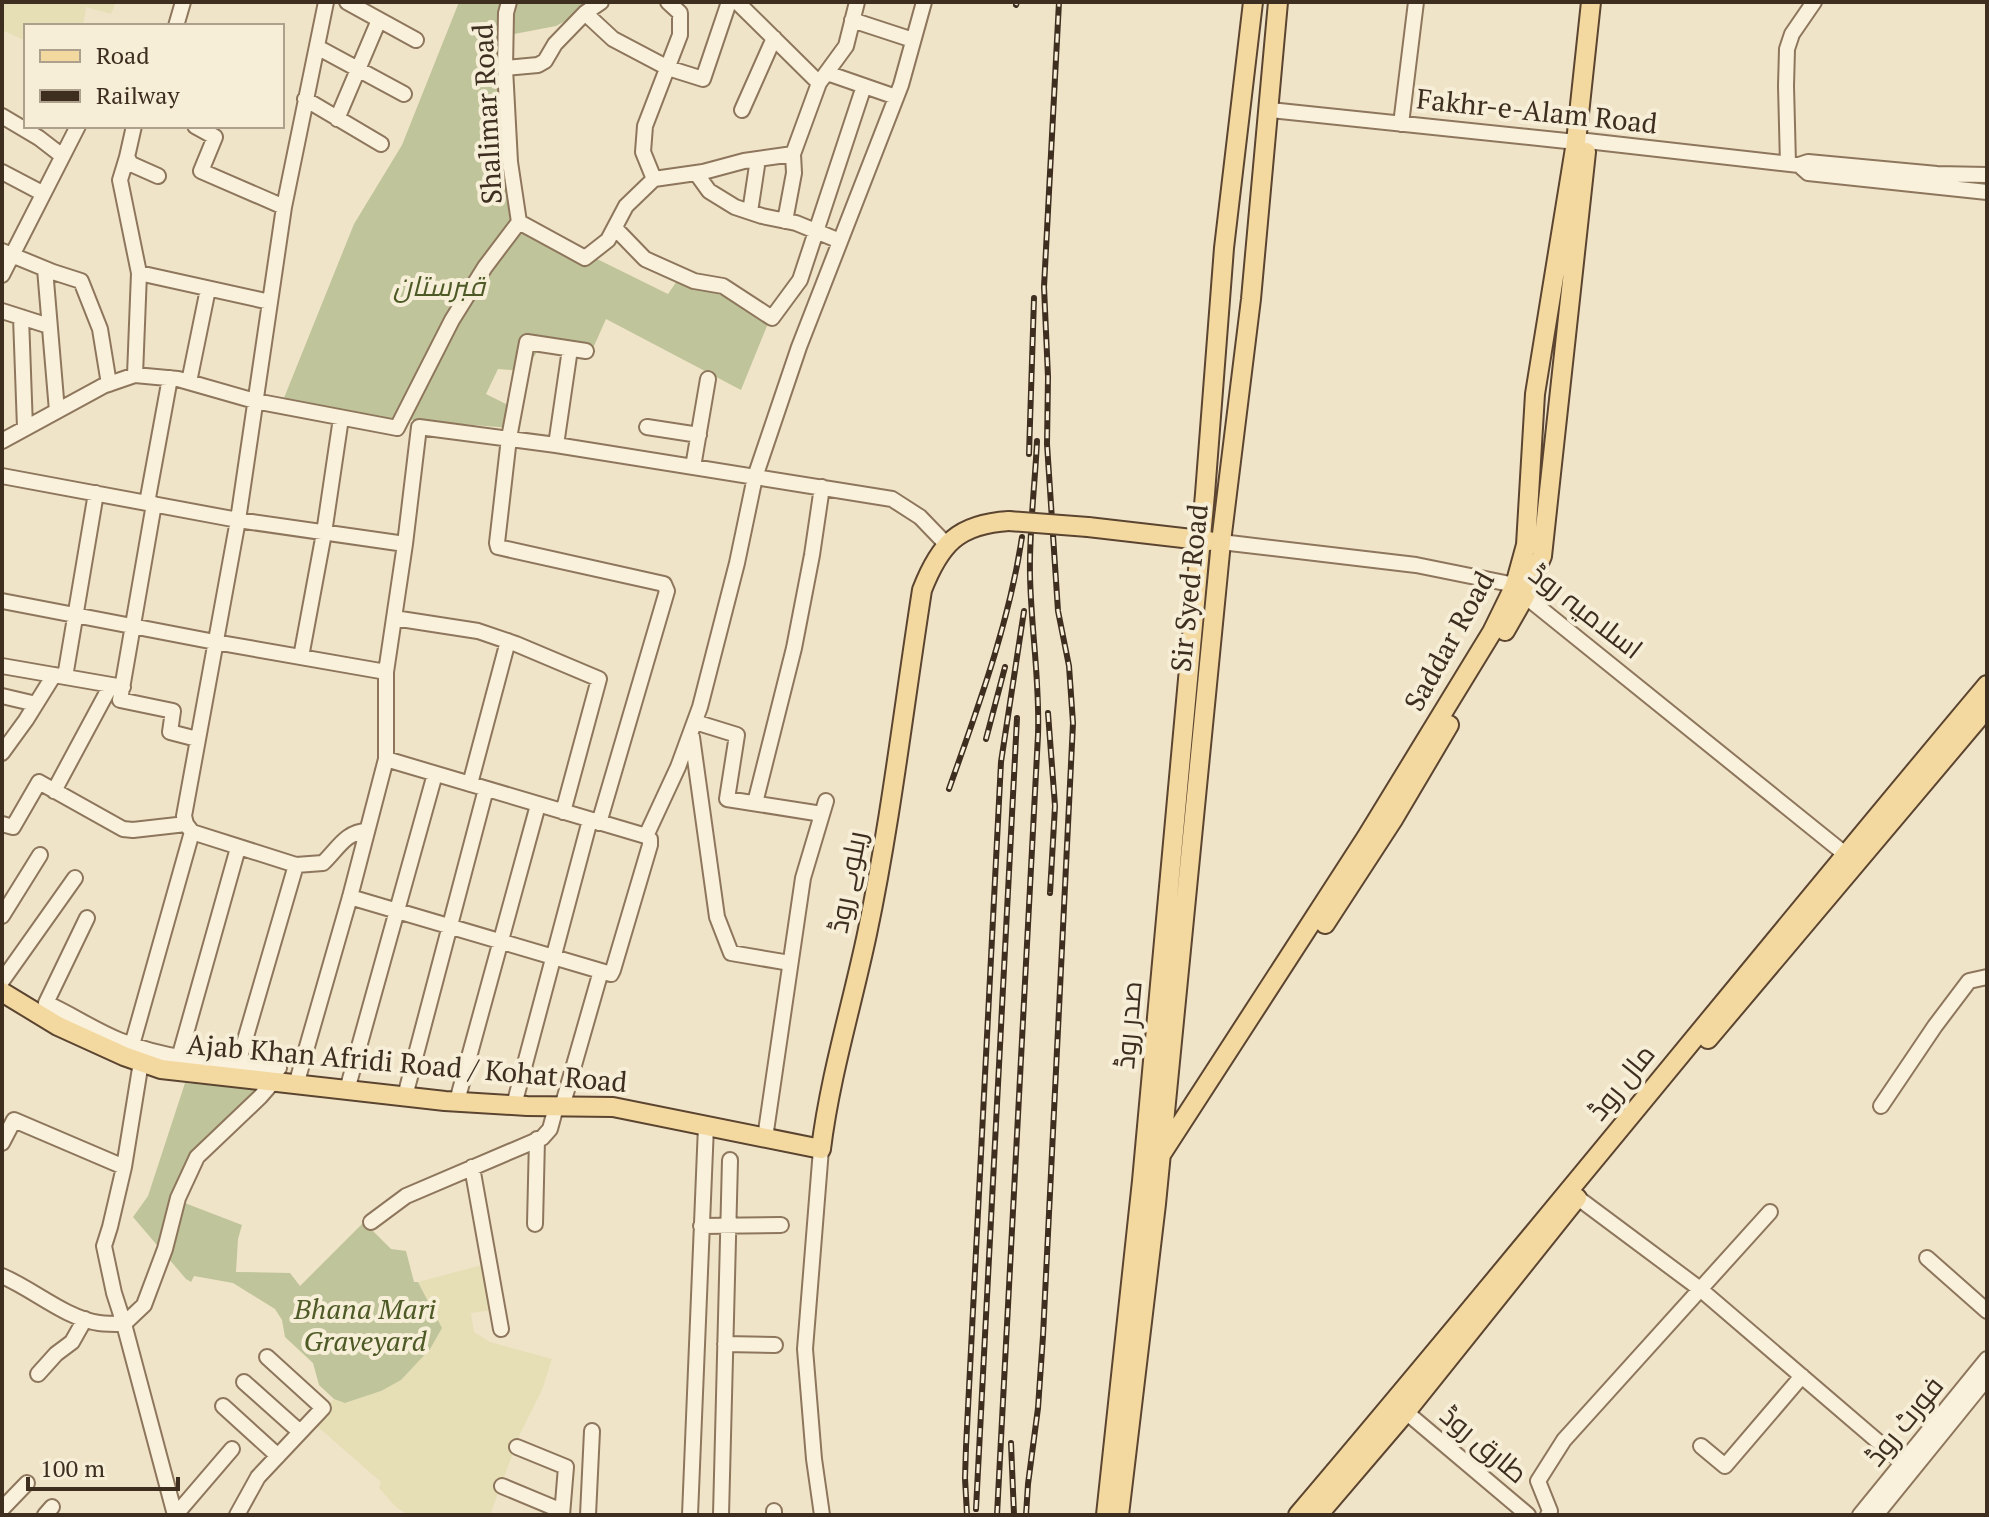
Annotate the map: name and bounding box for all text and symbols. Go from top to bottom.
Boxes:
street label: Shalimar Road [463,23,510,205]
legend [24,24,284,128]
text: Road [96,39,150,71]
text: Railway [96,79,180,111]
street label: Fakhr-e-Alam Road [1415,79,1659,142]
park label: قبرستان [393,267,487,304]
street label: Sir Syed Road [1161,502,1216,674]
street label: اسلامیہ روڈ [1522,555,1651,667]
street label: Saddar Road [1395,564,1502,717]
street label: ریلوے روڈ [819,828,874,936]
street label: صدر روڈ [1105,979,1150,1071]
street label: Ajab Khan Afridi Road / Kohat Road [185,1025,629,1100]
street label: مال روڈ [1579,1036,1663,1127]
park label: Bhana Mari Graveyard [293,1290,436,1359]
street label: فورٹ روڈ [1856,1368,1951,1473]
street label: طارق روڈ [1433,1396,1536,1491]
scale bar [28,1441,178,1491]
text: 100 m [40,1452,105,1484]

